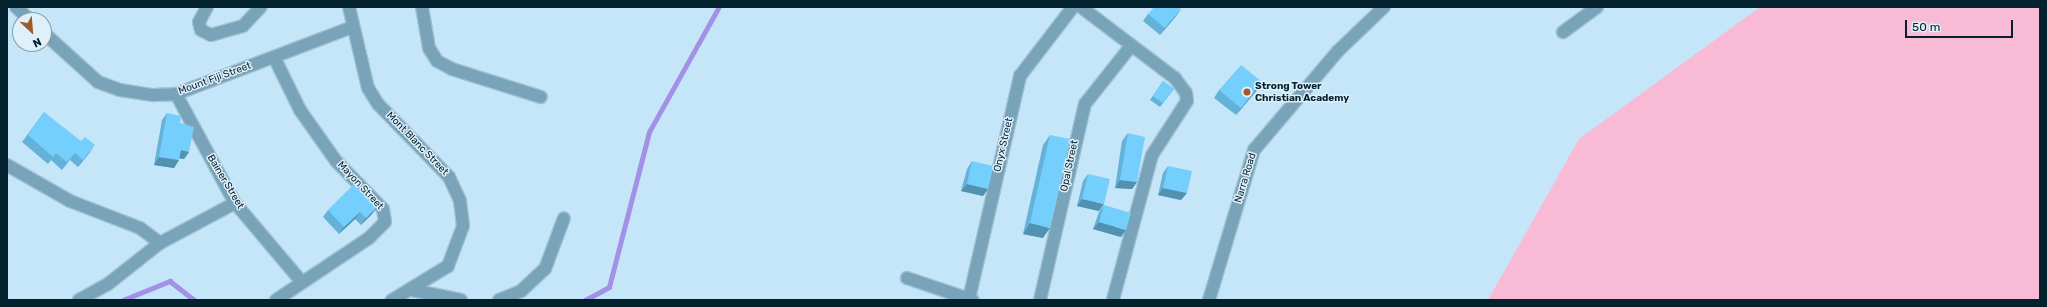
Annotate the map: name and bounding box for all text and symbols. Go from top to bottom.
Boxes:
north arrow [12,12,52,52]
scale bar [1907,12,2015,38]
text: 50 m [1912,20,1940,34]
text: N [31,35,43,50]
street label: Mount Fiji Street [177,60,253,98]
place label: Strong Tower Christian Academy [1255,80,1350,104]
marker: Strong Tower Christian Academy [1242,87,1252,97]
street label: Mont Blanc Street [384,110,450,178]
street label: Onyx Street [992,117,1016,173]
street label: Opal Street [1059,139,1081,193]
street label: Narra Road [1233,152,1259,204]
street label: Bainer Street [204,153,246,211]
street label: Mayon Street [335,159,385,213]

